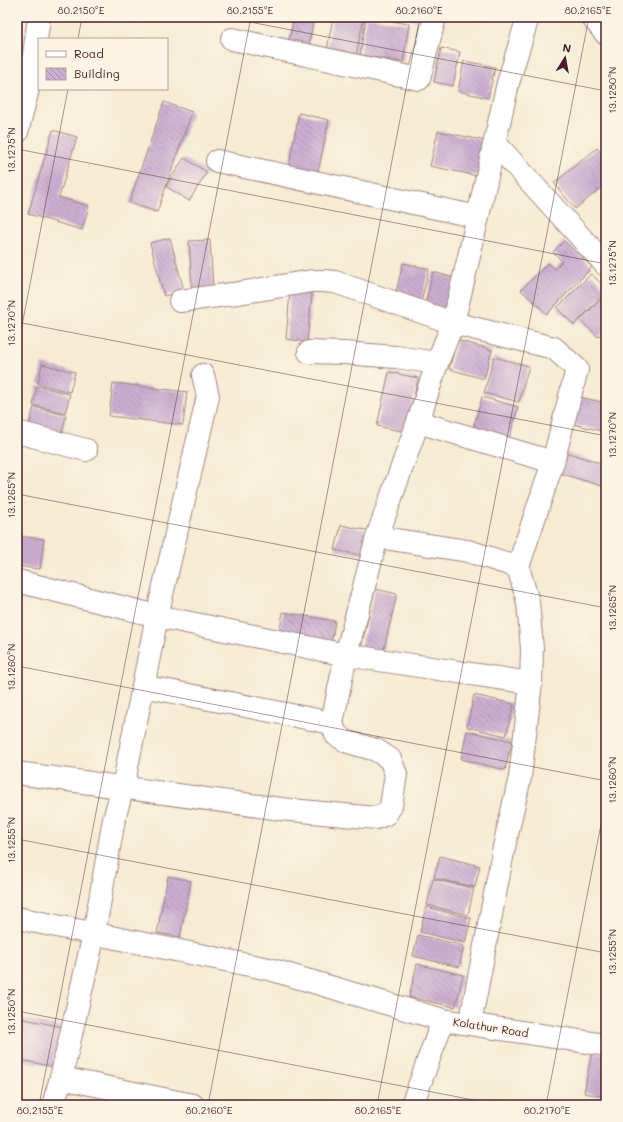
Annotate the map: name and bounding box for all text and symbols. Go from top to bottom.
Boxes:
text: 80.2150°E [58,3,105,17]
text: 80.2155°E [227,3,273,17]
text: 80.2160°E [395,3,443,17]
text: 80.2165°E [565,3,612,17]
legend [38,38,168,90]
north arrow [545,38,585,78]
text: N [561,40,573,56]
text: Road [74,45,104,61]
text: Building [74,65,120,81]
text: 13.1280°N [605,67,619,113]
text: 13.1275°N [4,127,18,173]
text: 13.1275°N [605,240,619,286]
text: 13.1270°N [4,300,18,346]
text: 13.1270°N [605,412,619,458]
text: 13.1265°N [4,472,18,518]
text: 13.1265°N [605,585,619,631]
text: 13.1260°N [4,644,18,690]
text: 13.1260°N [605,757,619,803]
text: 13.1255°N [4,817,18,863]
text: 13.1255°N [605,929,619,975]
text: 13.1250°N [4,989,18,1035]
street label: Kolathur Road [452,1014,530,1040]
text: 80.2155°E [17,1103,63,1117]
text: 80.2160°E [185,1103,233,1117]
text: 80.2165°E [355,1103,402,1117]
text: 80.2170°E [524,1103,571,1117]

